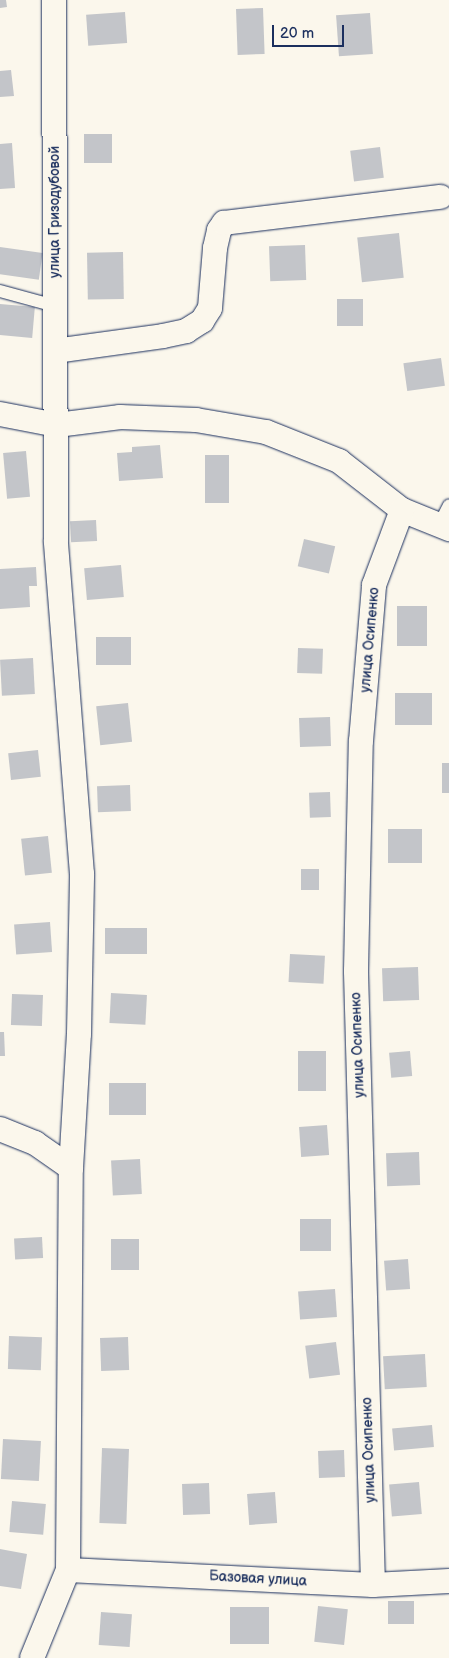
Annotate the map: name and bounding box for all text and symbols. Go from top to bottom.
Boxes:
scale bar [274,15,346,47]
text: 20 m [280,24,314,43]
street label: улица Гризодубовой [47,146,63,278]
street label: улица Осипенко [357,587,383,693]
street label: улица Осипенко [348,992,368,1098]
street label: улица Осипенко [359,1397,379,1503]
street label: Базовая улица [209,1568,307,1590]

